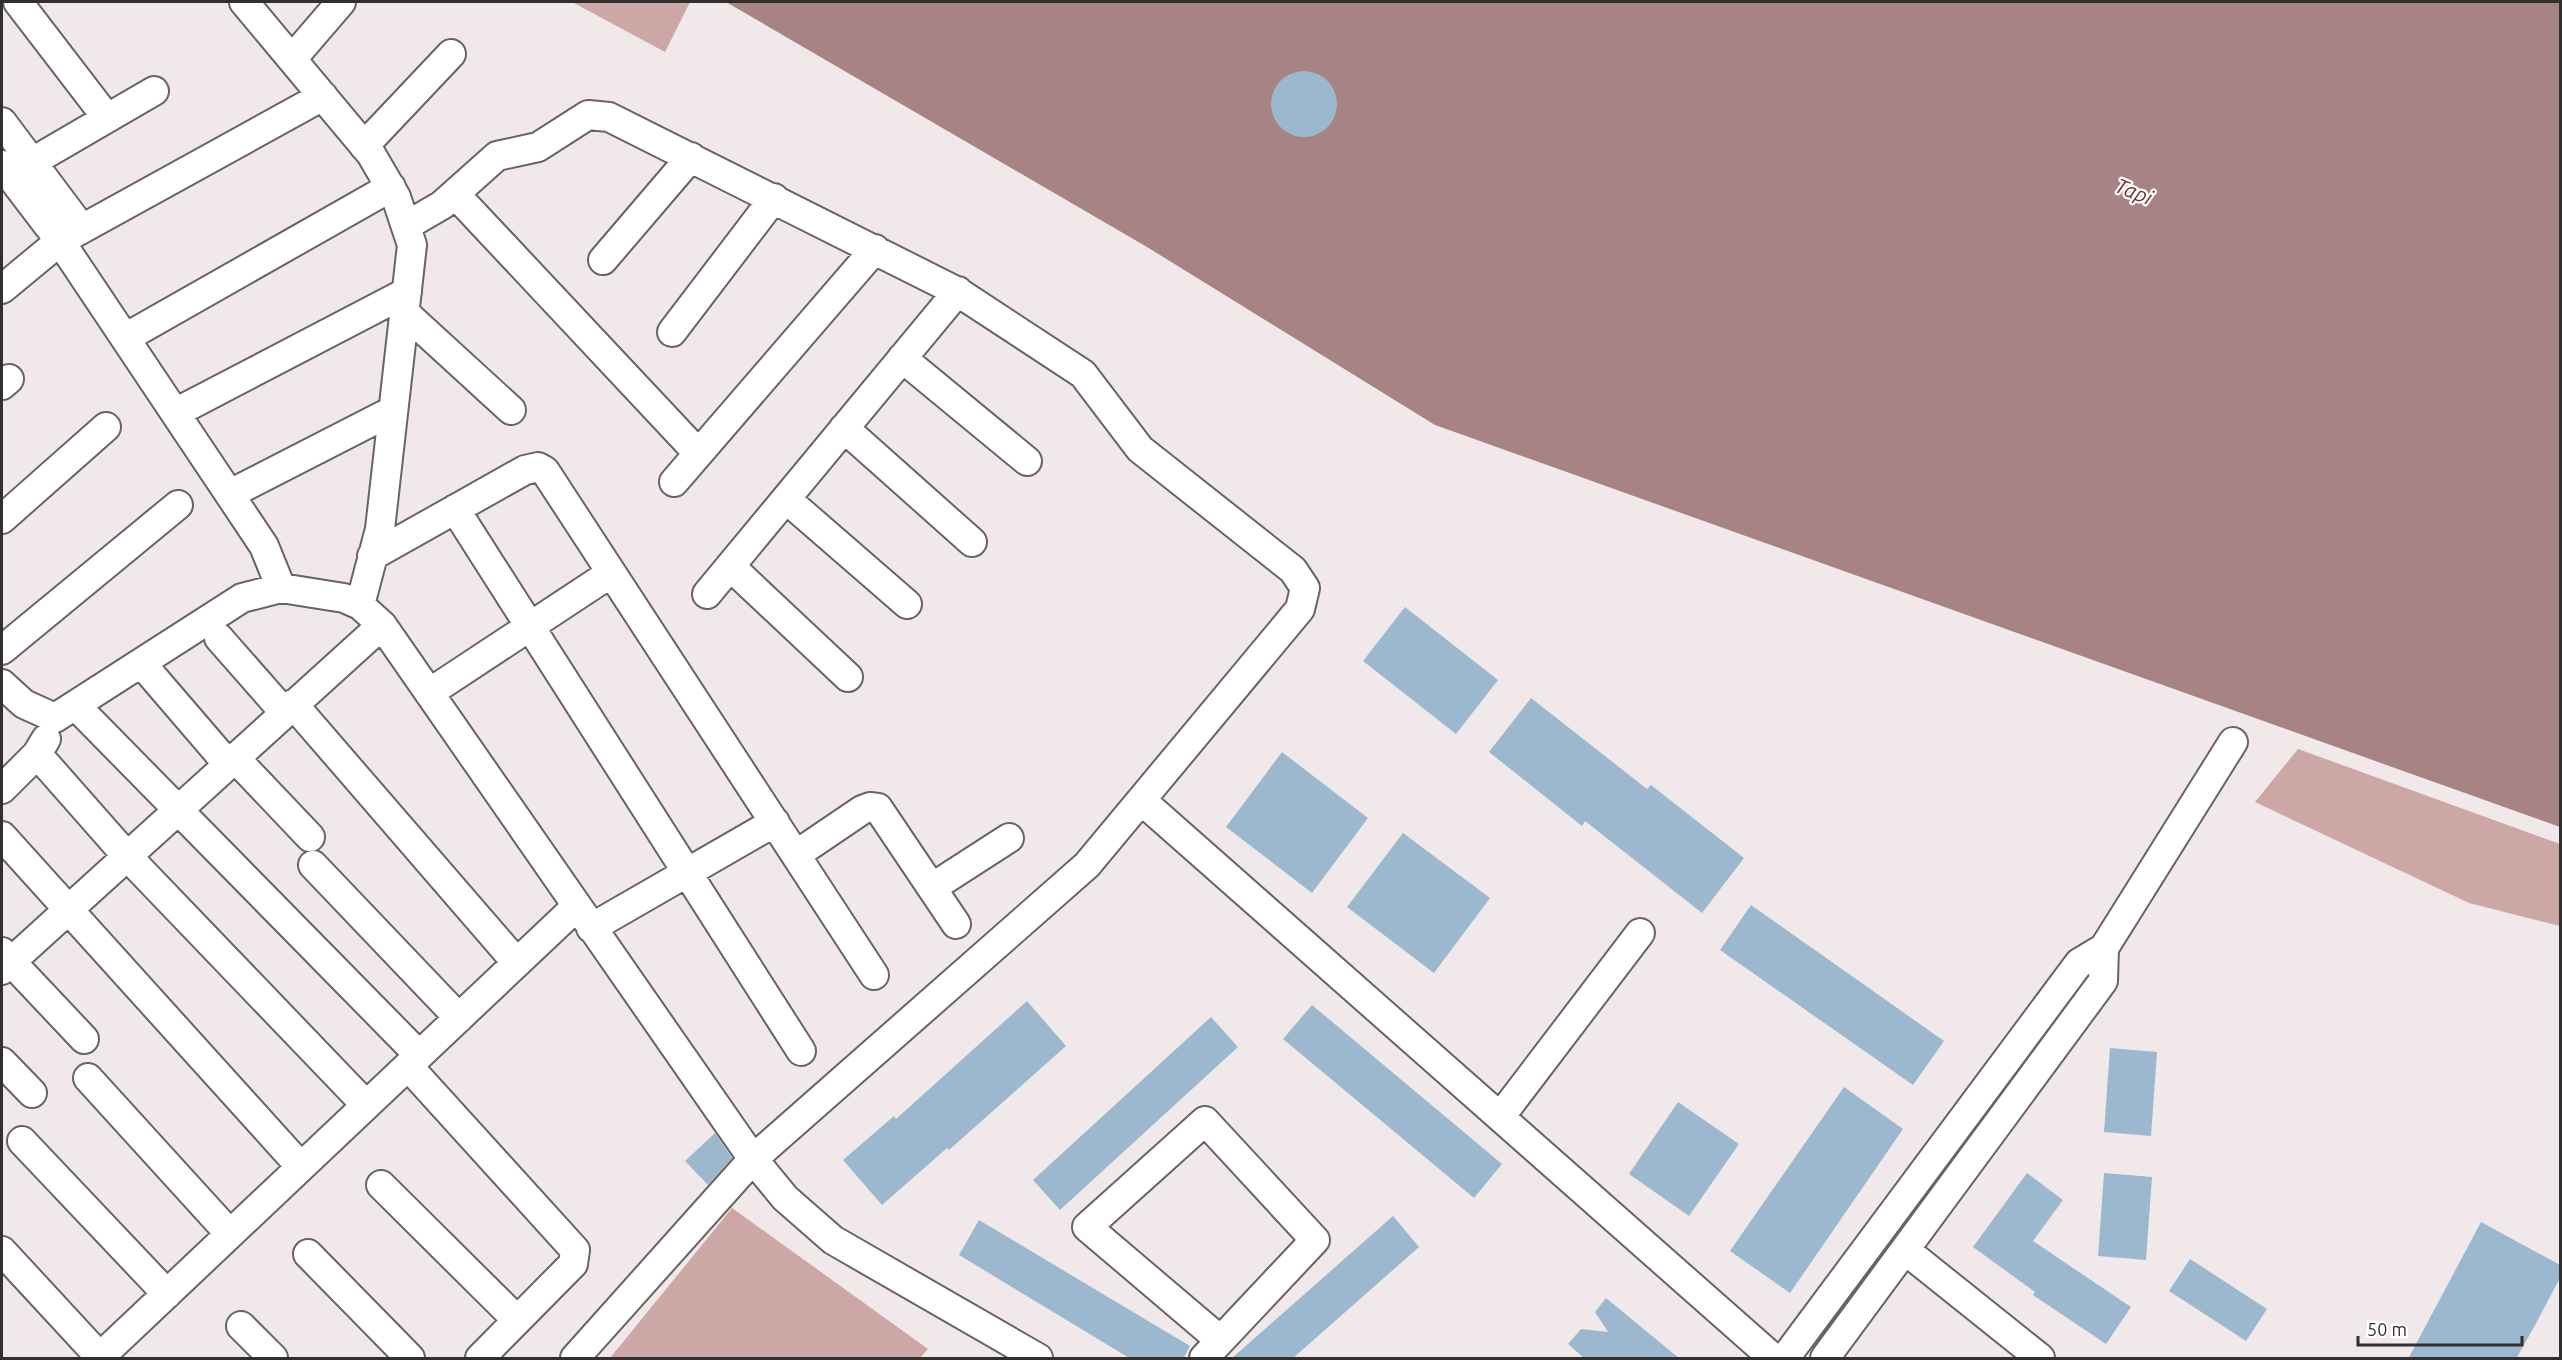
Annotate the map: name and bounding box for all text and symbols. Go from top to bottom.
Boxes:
water label: Tapi [2112,173,2157,209]
scale bar [2358,1309,2522,1347]
text: 50 m [2367,1319,2407,1339]

